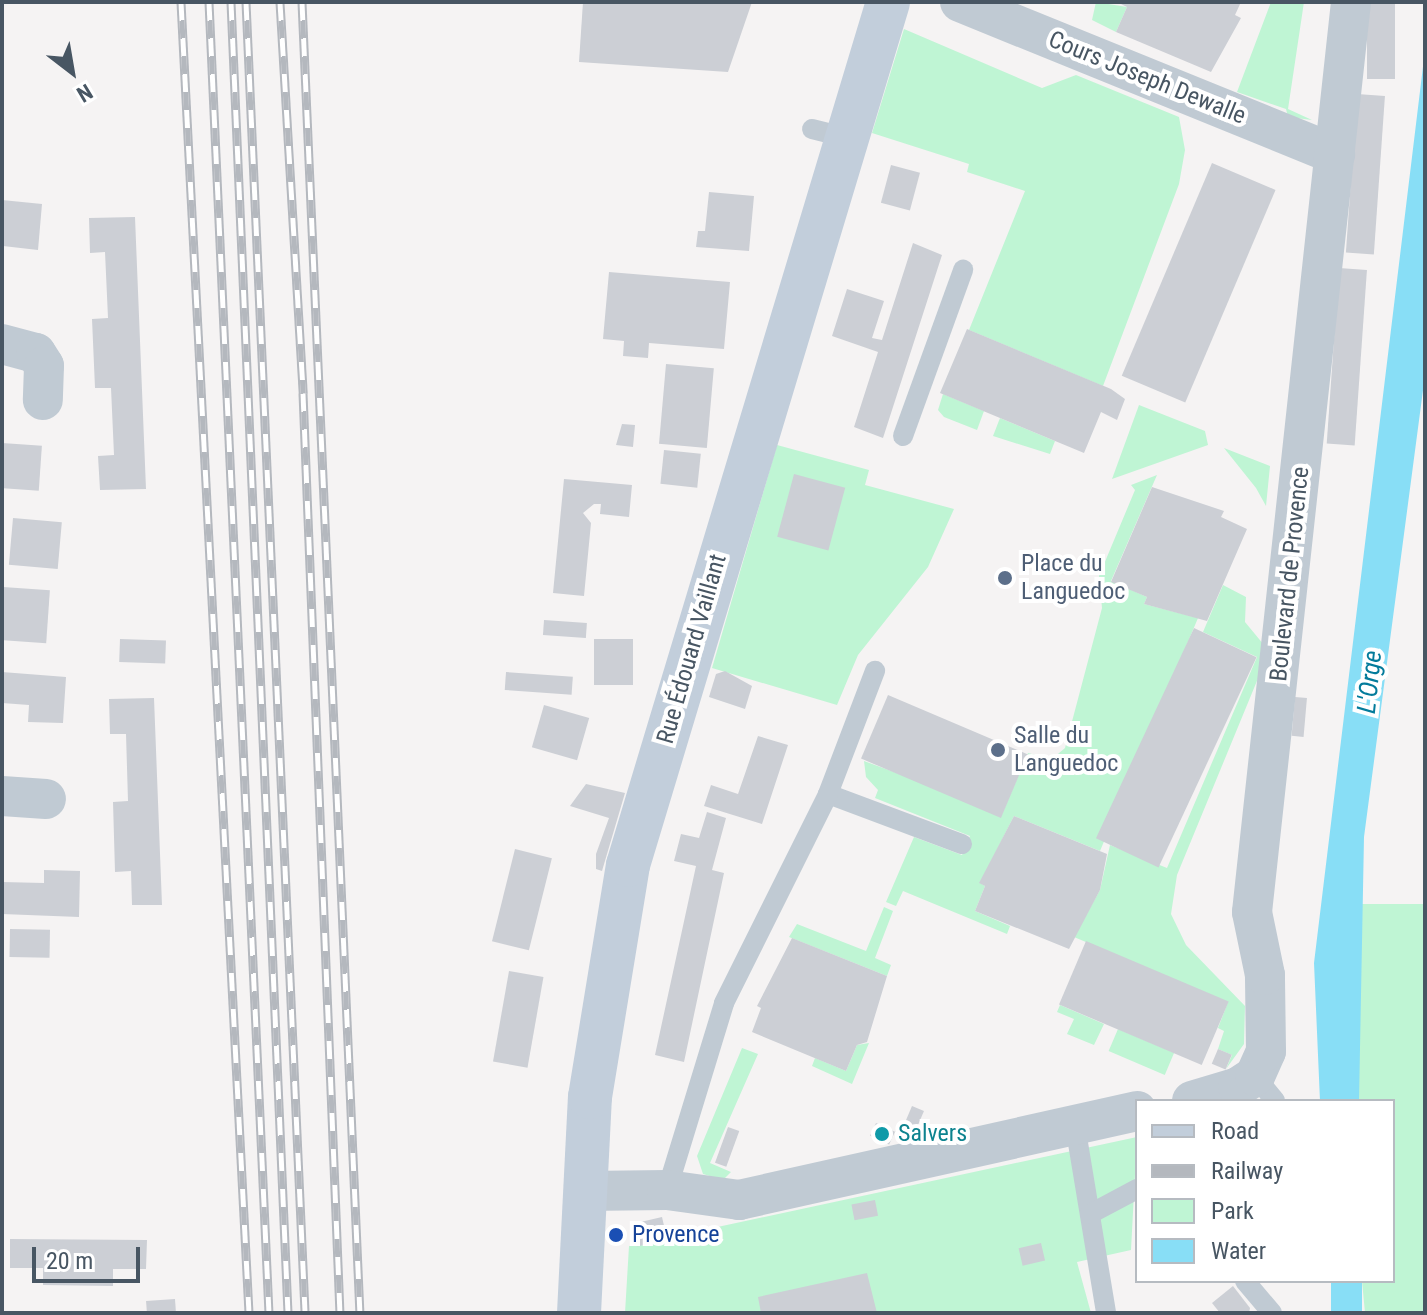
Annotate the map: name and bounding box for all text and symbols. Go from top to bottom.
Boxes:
street label: Cours Joseph Dewalle [1044,25,1250,131]
north arrow [32,32,112,112]
text: N [72,79,97,107]
street label: Boulevard de Provence [1264,465,1316,683]
place label: Place du Languedoc [1021,550,1125,606]
street label: Rue Édouard Vaillant [651,551,733,747]
marker: Place du Languedoc [996,569,1014,587]
water label: L'Orge [1351,649,1389,715]
place label: Salle du Languedoc [1014,722,1118,778]
marker: Salle du Languedoc [989,741,1007,759]
legend [1135,1099,1395,1283]
text: Road [1211,1117,1259,1145]
place label: Salvers [898,1120,967,1148]
marker: Salvers [873,1125,891,1143]
text: Railway [1211,1157,1283,1185]
text: Park [1211,1197,1254,1225]
place label: Provence [632,1221,720,1249]
marker: Provence [607,1226,625,1244]
scale bar [36,1231,144,1281]
text: Water [1211,1237,1266,1265]
text: 20 m [46,1247,93,1275]

